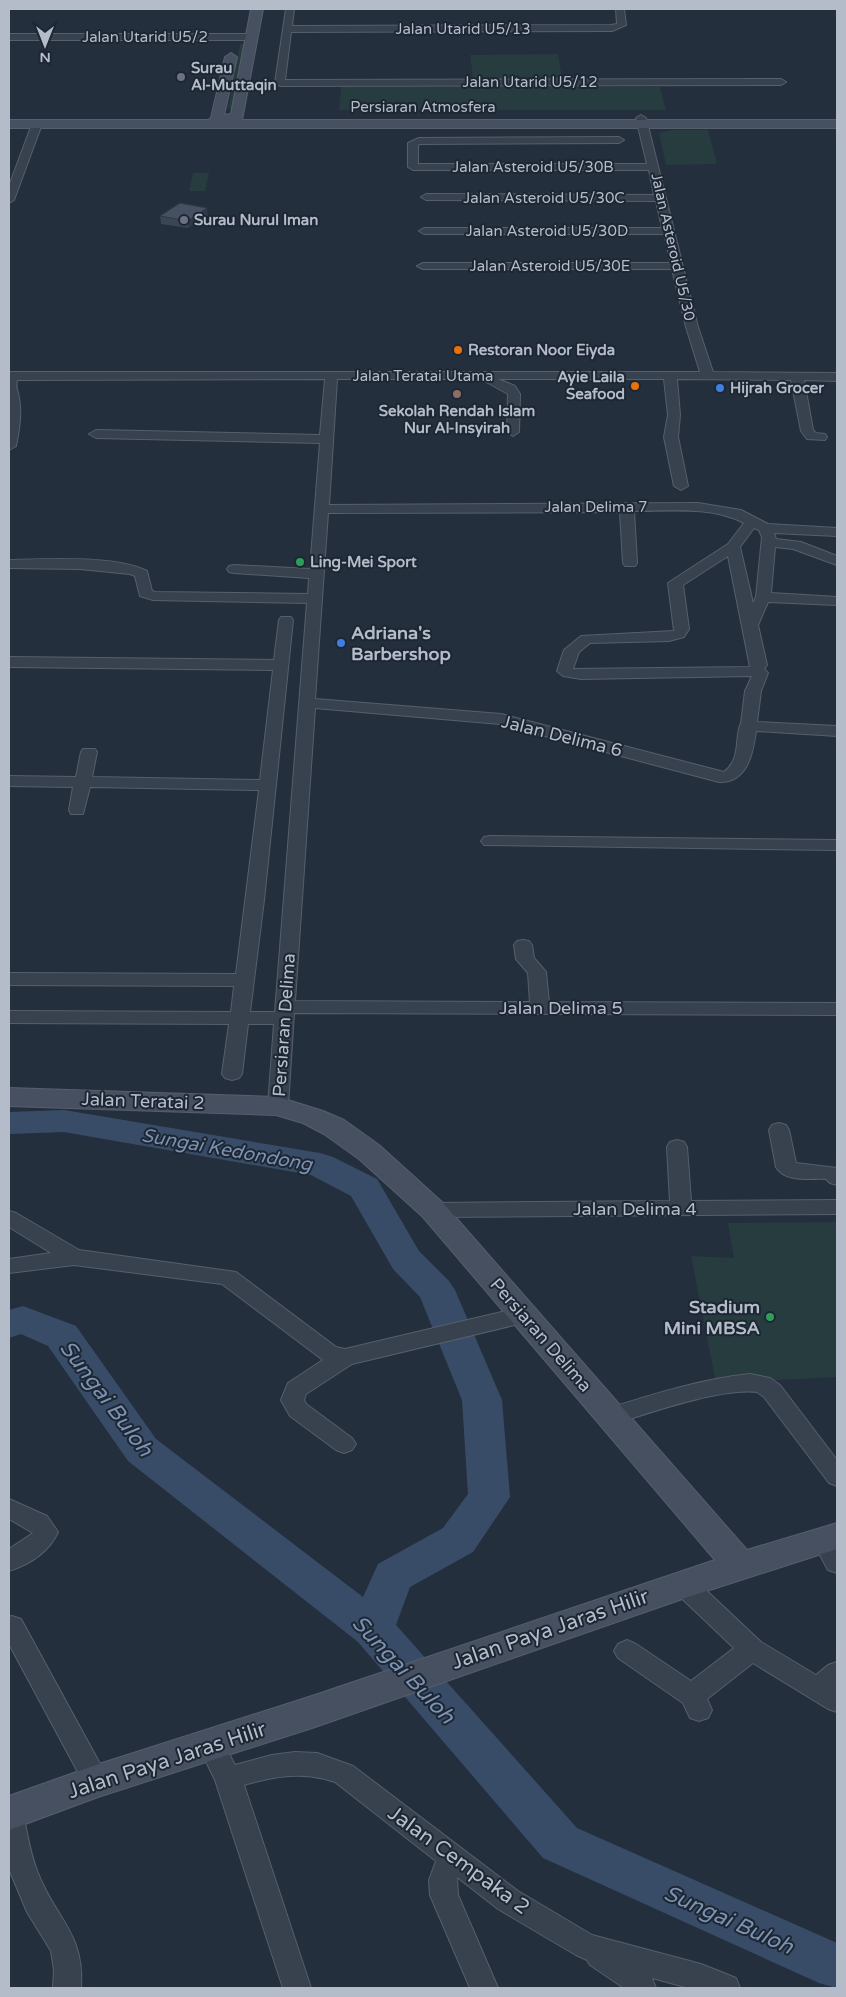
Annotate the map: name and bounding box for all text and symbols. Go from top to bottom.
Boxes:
north arrow [20,20,70,70]
street label: Jalan Utarid U5/13 [395,20,531,38]
street label: Jalan Utarid U5/2 [82,28,208,46]
text: N [39,49,51,66]
place label: Surau Al-Muttaqin [191,59,277,95]
marker: Surau Al-Muttaqin [175,71,187,83]
street label: Jalan Utarid U5/12 [462,73,598,91]
street label: Persiaran Atmosfera [350,98,496,116]
street label: Jalan Asteroid U5/30B [452,158,614,176]
street label: Jalan Asteroid U5/30 [647,171,699,323]
street label: Jalan Asteroid U5/30C [463,189,625,207]
place label: Surau Nurul Iman [194,211,318,229]
marker: Surau Nurul Iman [178,214,190,226]
street label: Jalan Asteroid U5/30D [466,222,628,240]
street label: Jalan Asteroid U5/30E [470,257,630,275]
place label: Restoran Noor Eiyda [468,341,615,360]
marker: Restoran Noor Eiyda [452,344,464,356]
street label: Jalan Teratai Utama [353,367,493,385]
place label: Ayie Laila Seafood [557,368,625,403]
place label: Hijrah Grocer [730,379,824,398]
marker: Ayie Laila Seafood [629,380,641,392]
marker: Hijrah Grocer [714,382,726,394]
marker: Sekolah Rendah Islam Nur Al-Insyirah [451,388,463,400]
place label: Sekolah Rendah Islam Nur Al-Insyirah [379,402,535,438]
street label: Jalan Delima 7 [544,498,648,516]
place label: Ling-Mei Sport [310,553,417,572]
marker: Ling-Mei Sport [294,556,306,568]
place label: Adriana's Barbershop [351,622,451,665]
marker: Adriana's Barbershop [335,637,347,649]
street label: Jalan Delima 6 [499,710,625,762]
street label: Persiaran Delima [268,953,300,1097]
street label: Jalan Delima 5 [499,997,623,1019]
street label: Jalan Teratai 2 [81,1088,205,1114]
water label: Sungai Kedondong [140,1124,315,1176]
street label: Jalan Delima 4 [573,1198,697,1220]
street label: Persiaran Delima [486,1274,596,1396]
place label: Stadium Mini MBSA [664,1296,760,1339]
marker: Stadium Mini MBSA [764,1311,776,1323]
water label: Sungai Buloh [54,1336,159,1462]
street label: Jalan Paya Jaras Hilir [448,1584,652,1675]
water label: Sungai Buloh [347,1610,460,1730]
street label: Jalan Paya Jaras Hilir [65,1717,269,1804]
street label: Jalan Cempaka 2 [383,1801,534,1920]
water label: Sungai Buloh [660,1880,798,1960]

